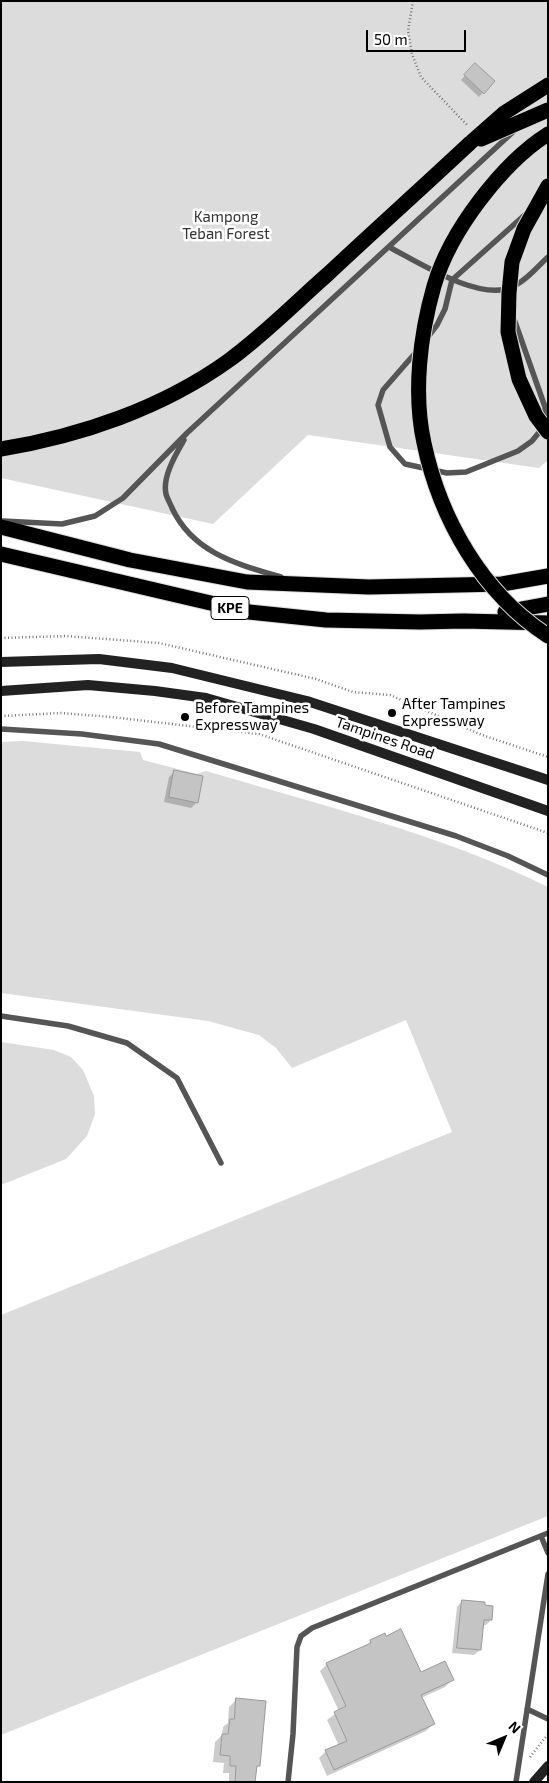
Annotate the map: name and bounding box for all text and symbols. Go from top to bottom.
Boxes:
scale bar [369,20,469,52]
text: 50 m [374,30,408,48]
park label: Kampong Teban Forest [182,208,270,243]
road number: KPE [211,596,249,620]
place label: After Tampines Expressway [402,695,506,730]
place label: Before Tampines Expressway [195,699,309,734]
marker: After Tampines Expressway [386,707,398,719]
marker: Before Tampines Expressway [179,711,191,723]
street label: Tampines Road [333,713,437,763]
north arrow [479,1713,529,1763]
text: N [505,1717,525,1737]

